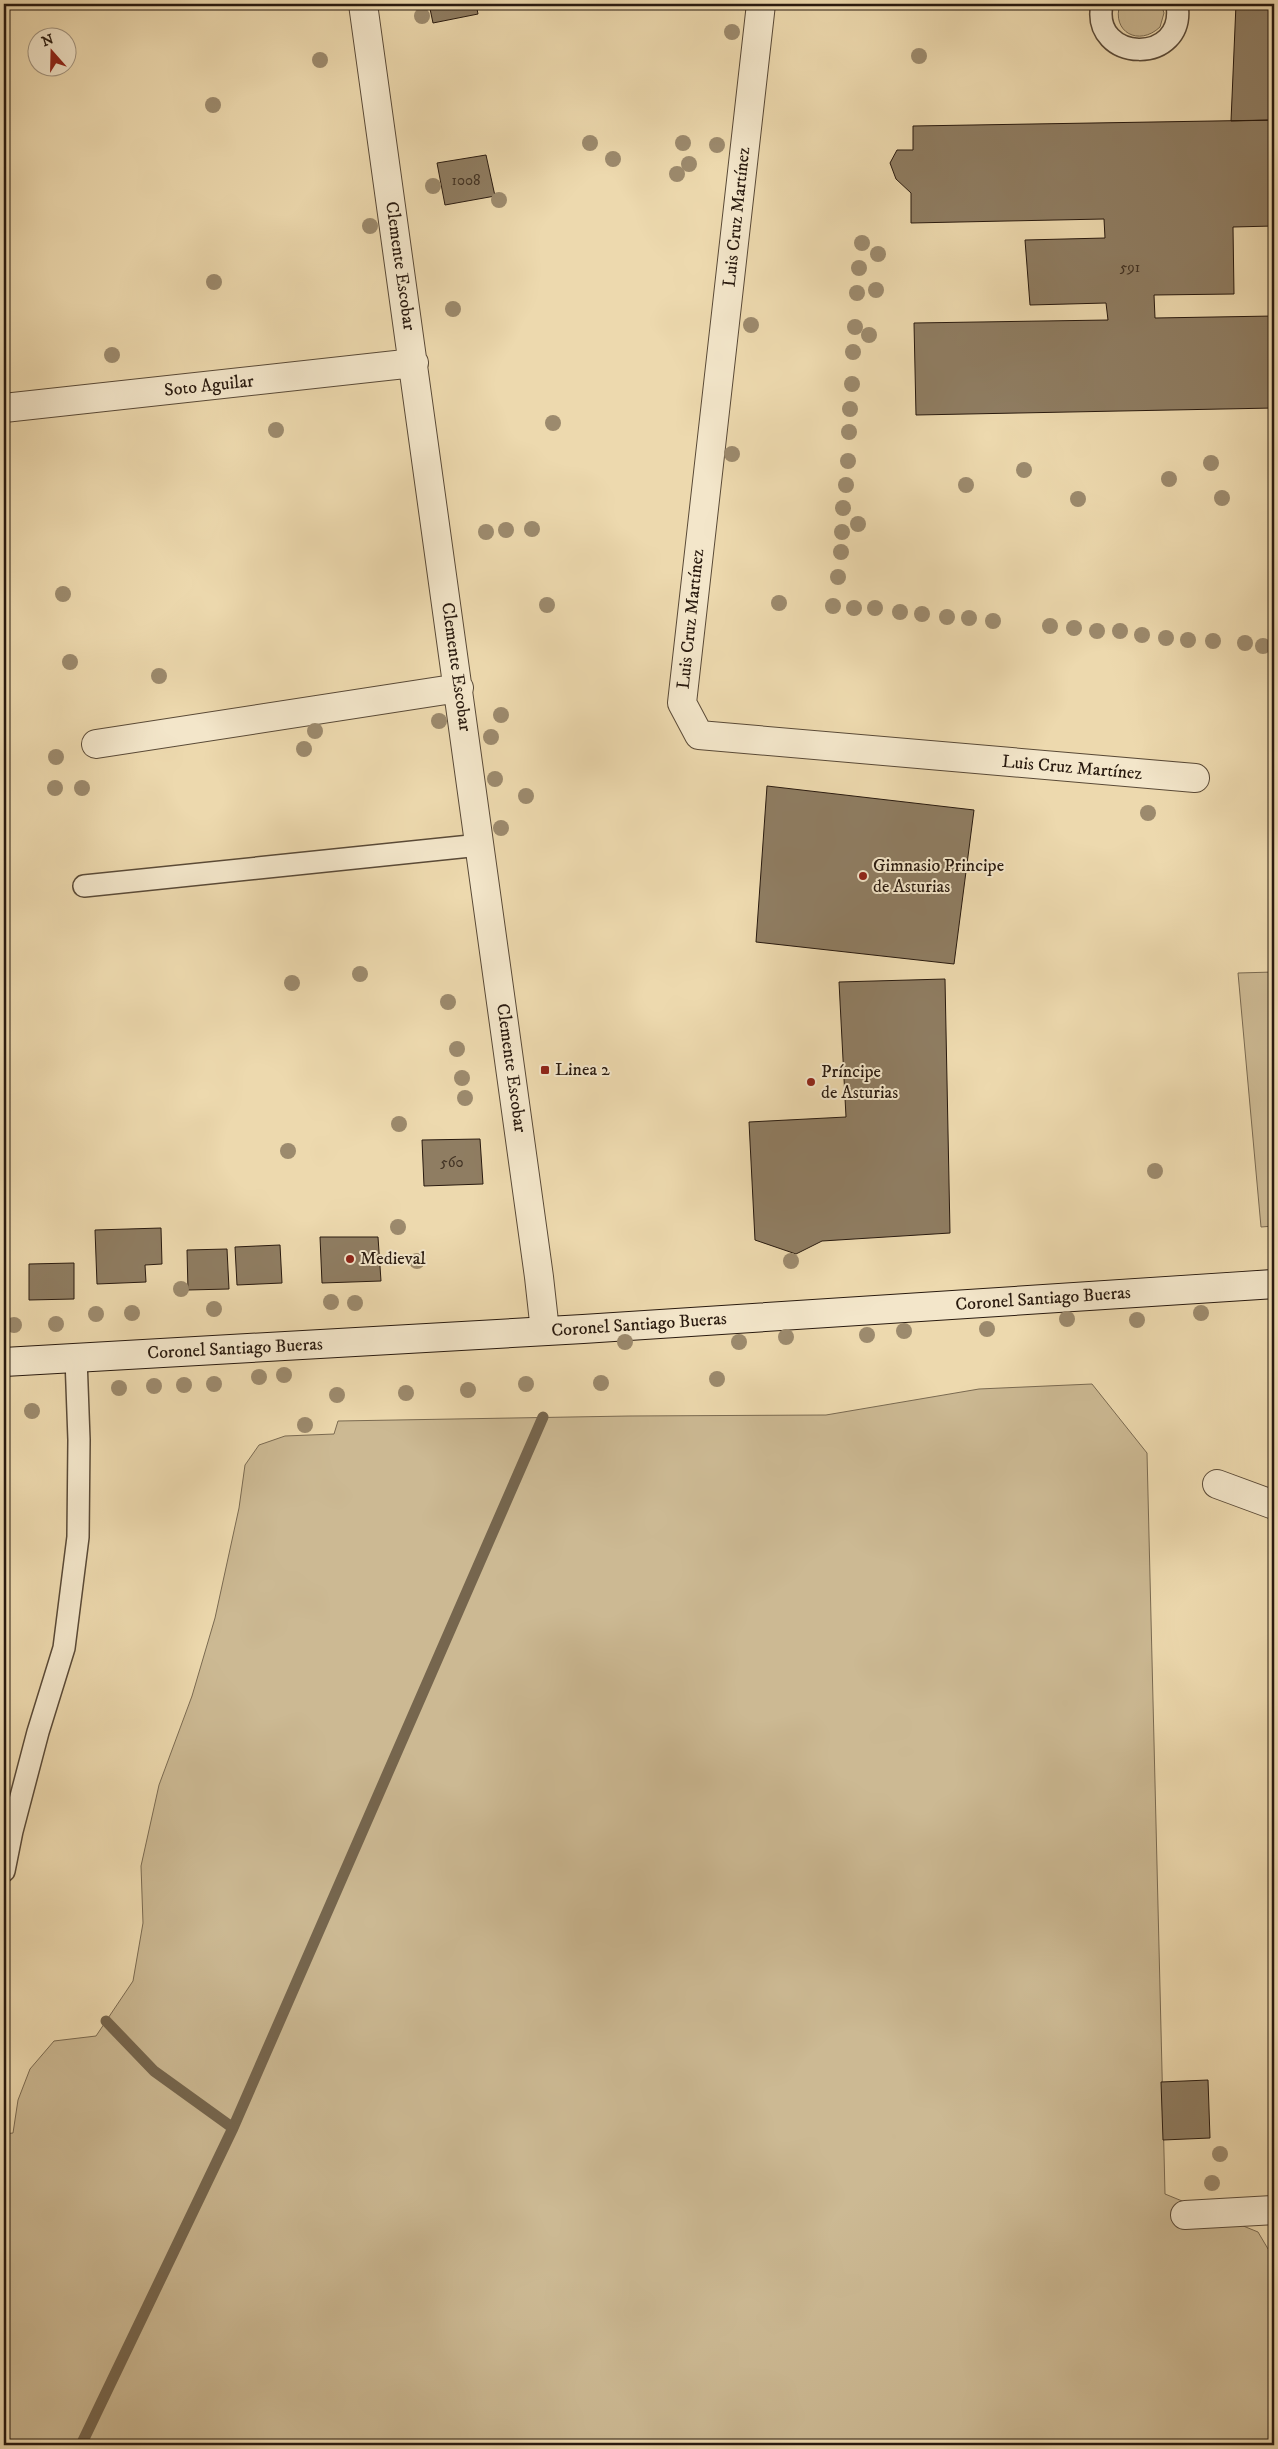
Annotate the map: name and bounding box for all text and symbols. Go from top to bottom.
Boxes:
north arrow [28,28,78,78]
text: N [39,30,57,51]
street label: Luis Cruz Martínez [719,146,755,288]
house number: 1008 [451,171,481,190]
street label: Clemente Escobar [380,200,420,332]
house number: 591 [1120,258,1140,277]
street label: Soto Aguilar [163,370,255,402]
street label: Luis Cruz Martínez [673,548,709,690]
street label: Clemente Escobar [436,601,476,733]
street label: Luis Cruz Martínez [1001,751,1143,785]
place label: Gimnasio Principe de Asturias [873,855,1004,898]
marker: Gimnasio Principe de Asturias [857,870,869,882]
street label: Clemente Escobar [491,1002,531,1134]
place label: Linea 2 [555,1059,610,1081]
place label: Príncipe de Asturias [821,1061,898,1104]
marker: Linea 2 [539,1064,551,1076]
marker: Príncipe de Asturias [805,1076,817,1088]
house number: 560 [440,1153,464,1172]
place label: Medieval [360,1248,426,1270]
marker: Medieval [344,1253,356,1265]
street label: Coronel Santiago Bueras [955,1282,1131,1316]
street label: Coronel Santiago Bueras [551,1308,727,1342]
street label: Coronel Santiago Bueras [147,1333,323,1365]

